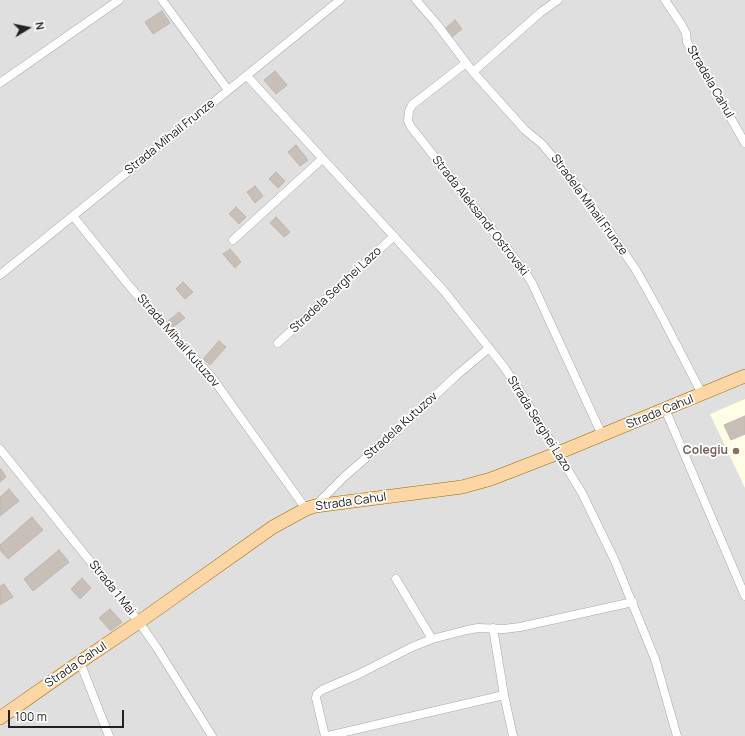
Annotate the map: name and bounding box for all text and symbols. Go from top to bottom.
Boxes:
north arrow [8,8,48,48]
text: N [32,21,48,31]
street label: Stradela Cahul [683,43,737,121]
street label: Strada Mihail Frunze [122,96,218,178]
street label: Stradela Mihail Frunze [548,152,630,258]
street label: Strada Aleksandr Ostrovski [429,153,531,279]
street label: Stradela Serghei Lazo [287,244,385,336]
street label: Strada Mihail Kutuzov [134,292,222,390]
street label: Strada Serghei Lazo [504,374,574,474]
street label: Stradela Kutuzov [361,389,441,463]
street label: Strada Cahul [624,392,696,432]
place label: Colegiu [683,444,728,458]
marker: Colegiu [731,446,741,456]
street label: Strada Cahul [315,490,387,514]
street label: Strada 1 Mai [86,558,138,618]
street label: Strada Cahul [42,639,110,691]
scale bar [10,702,126,728]
text: 100 m [15,708,47,725]

